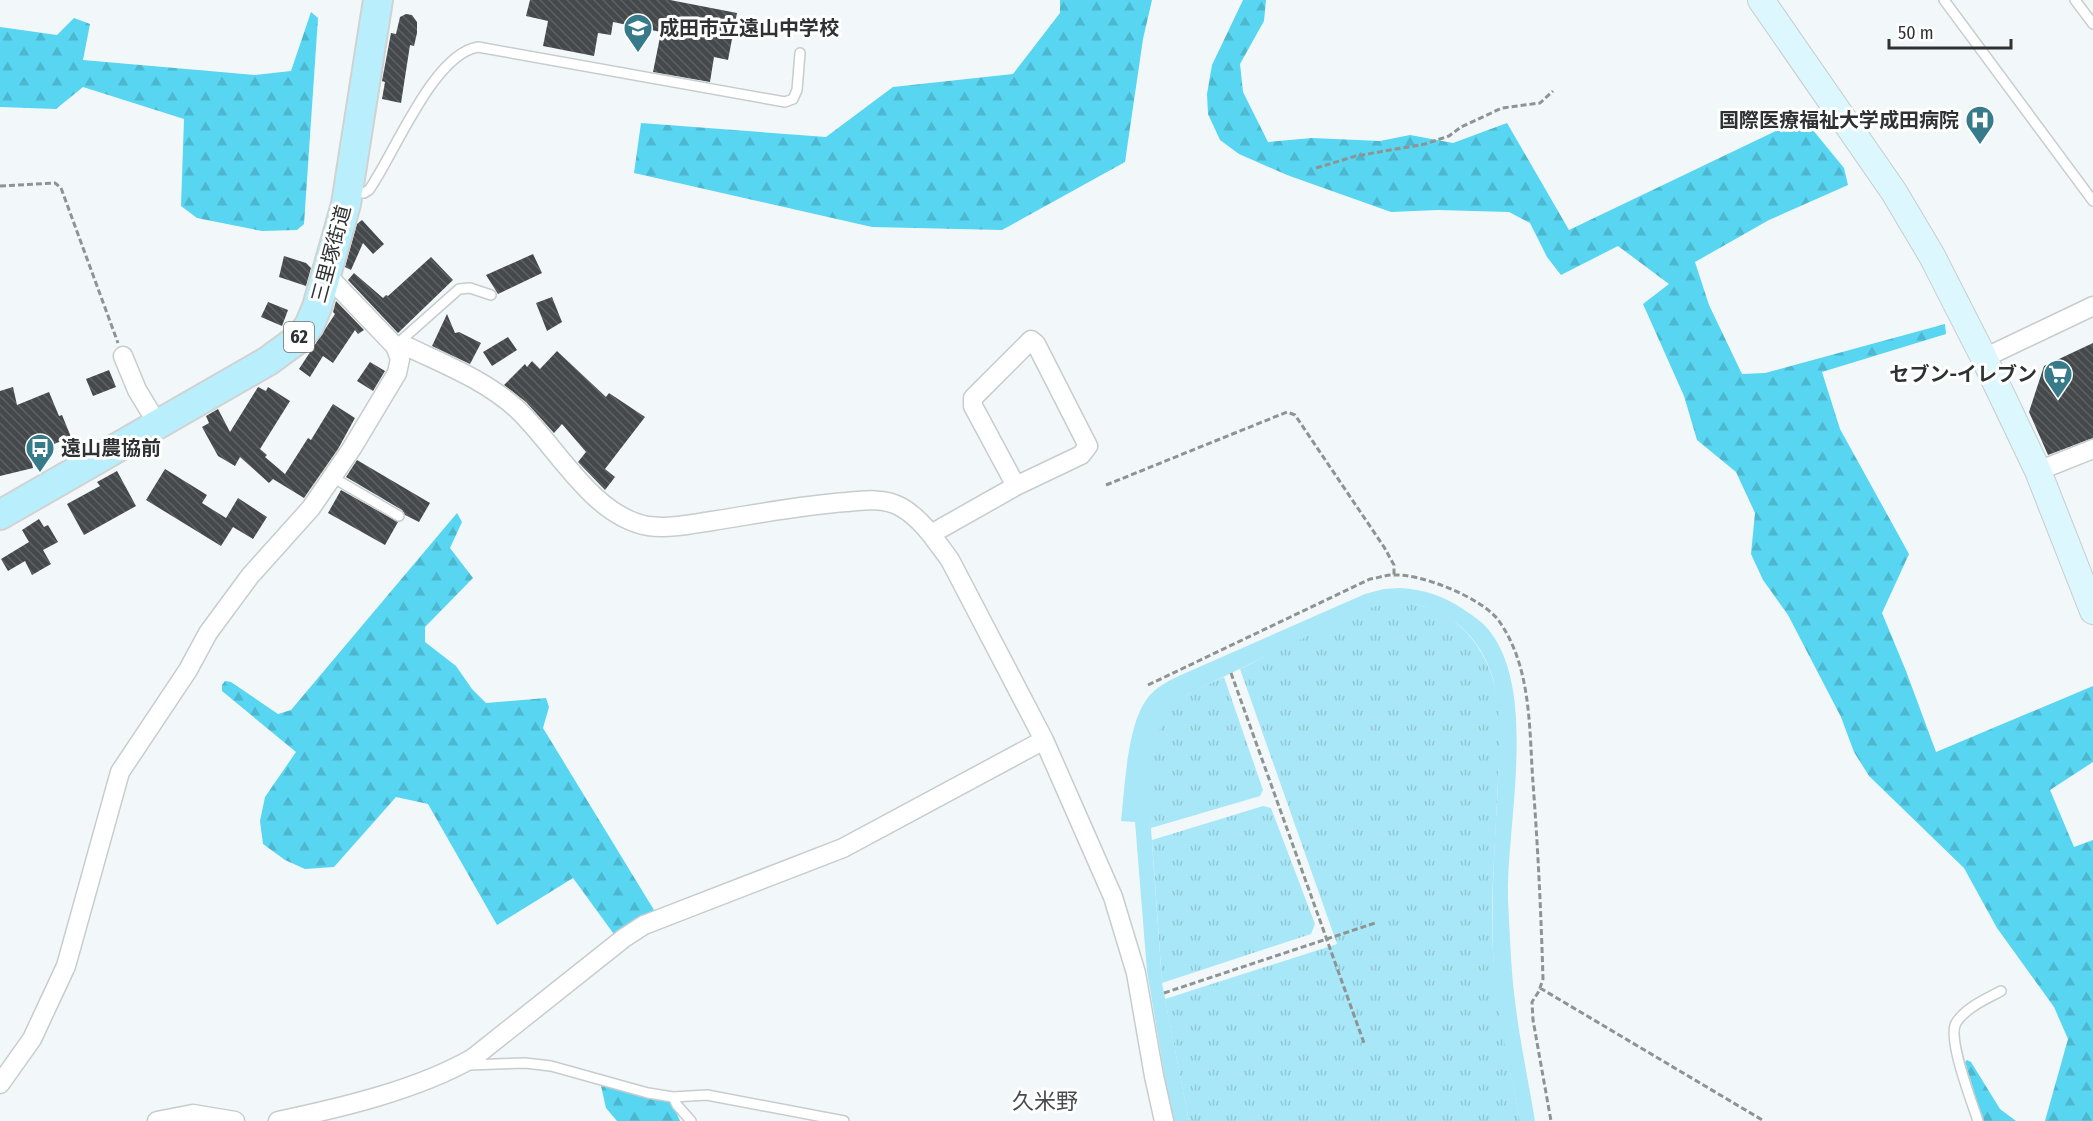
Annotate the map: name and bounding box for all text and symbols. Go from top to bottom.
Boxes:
school or university icon: 成田市立遠山中学校 [622,12,654,54]
scale bar [1889,12,2010,50]
place label: 成田市立遠山中学校 [659,16,839,40]
text: 50 m [1898,22,1934,44]
hospital icon: 国際医療福祉大学成田病院 [1964,104,1996,146]
place label: 国際医療福祉大学成田病院 [1719,108,1959,132]
street label: 三里塚街道 [306,203,356,305]
road number: 62 [284,322,314,352]
supermarket icon: セブン-イレブン [2042,358,2074,400]
place label: セブン-イレブン [1890,362,2037,386]
bus stop icon: 遠山農協前 [24,432,56,474]
place label: 遠山農協前 [61,436,161,460]
district label: 久米野 [1012,1088,1078,1115]

